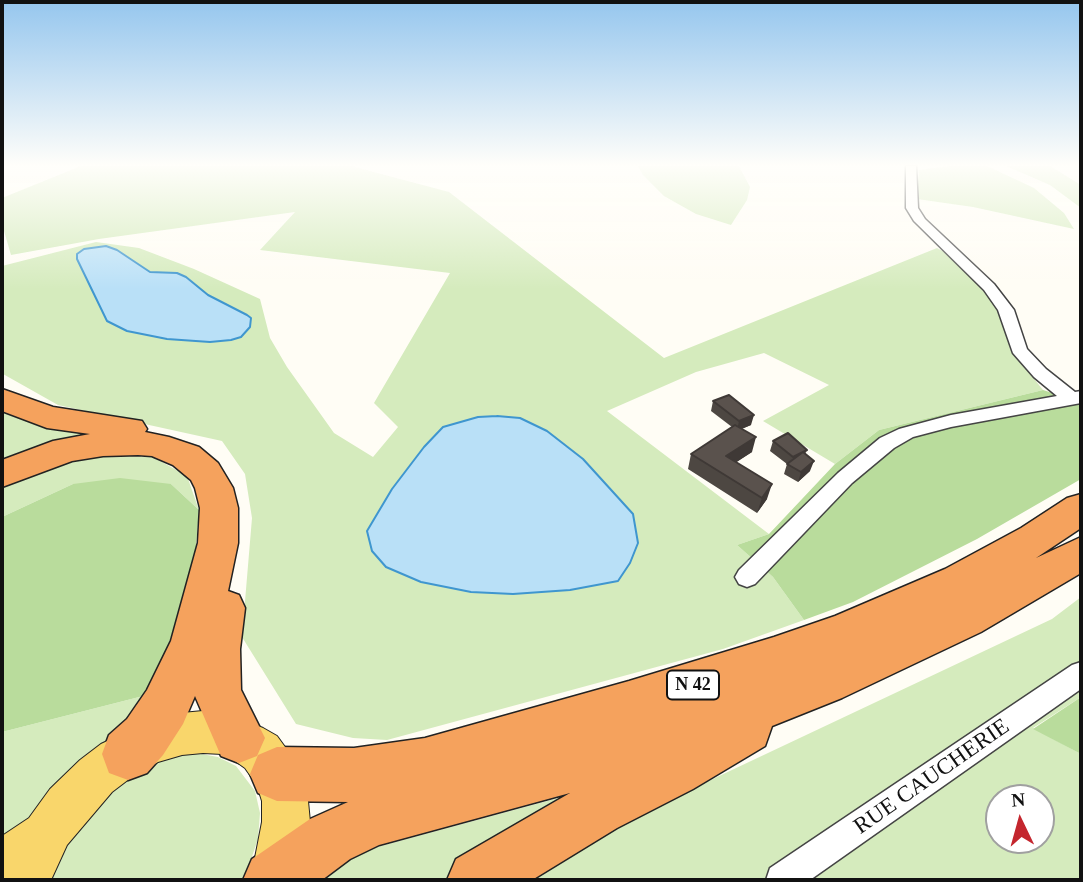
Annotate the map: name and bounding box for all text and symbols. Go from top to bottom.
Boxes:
road number: N 42 [667,670,719,700]
street label: RUE CAUCHERIE [849,713,1015,841]
north arrow [985,784,1055,854]
text: N [1011,789,1026,811]

